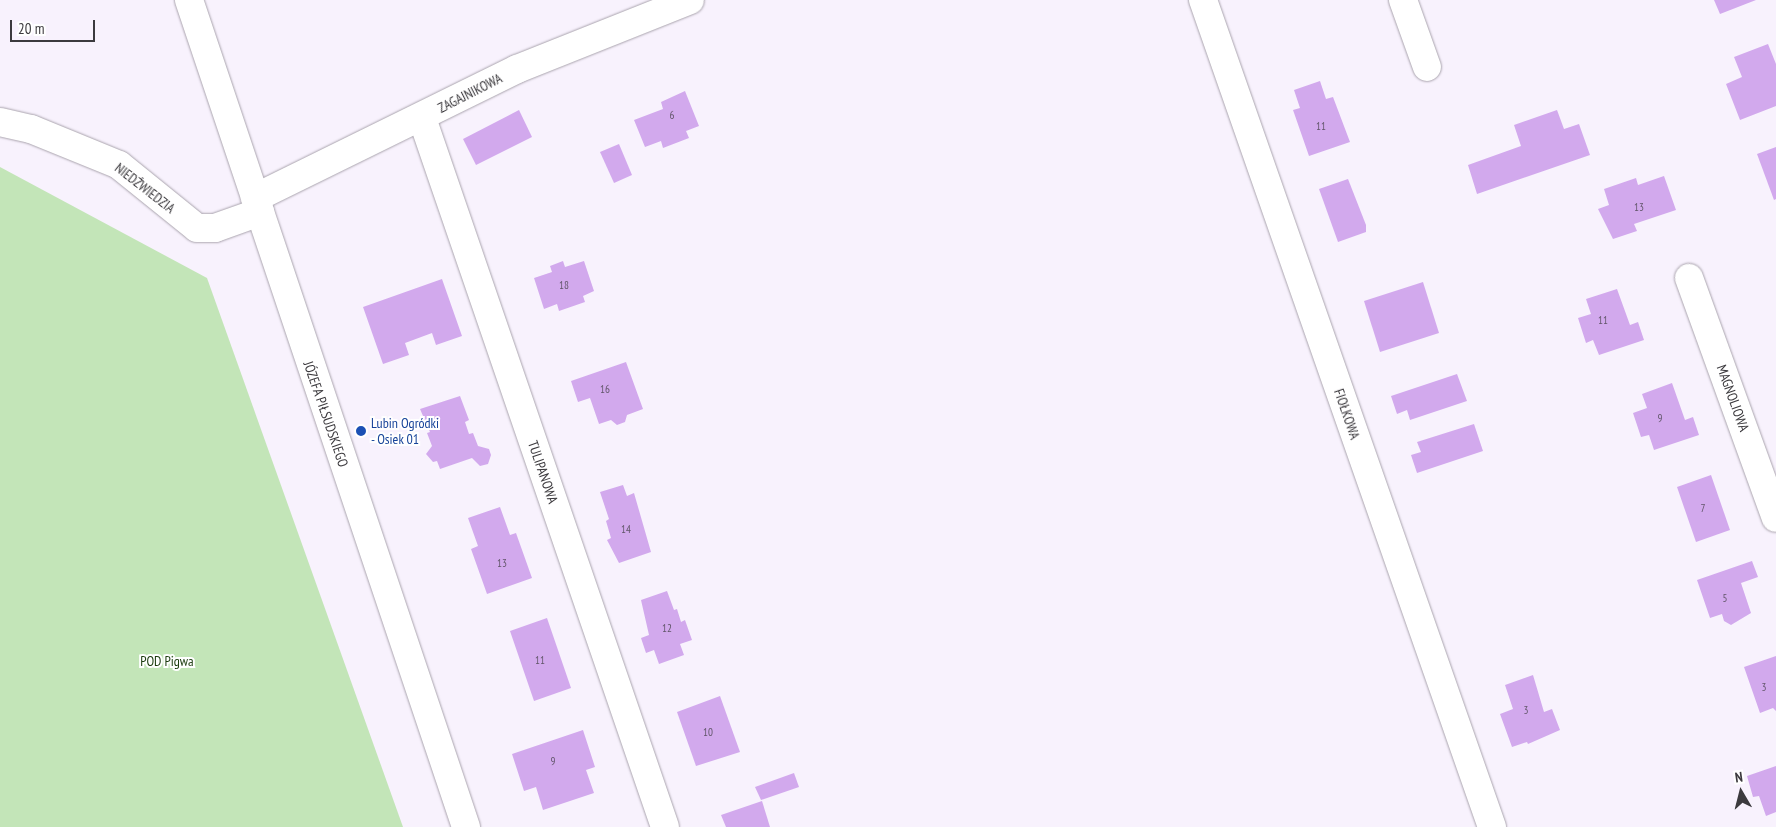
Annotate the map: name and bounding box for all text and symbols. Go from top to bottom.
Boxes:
scale bar [12,10,98,42]
text: 20 m [18,19,44,38]
street label: ZAGAJNIKOWA [435,70,505,116]
house number: 6 [670,108,674,122]
house number: 11 [1316,119,1326,133]
street label: NIEDŹWIEDZIA [112,159,178,217]
house number: 13 [1634,200,1644,214]
house number: 18 [559,278,569,292]
house number: 11 [1598,313,1608,327]
street label: JÓZEFA PIŁSUDSKIEGO [300,359,352,469]
street label: MAGNOLIOWA [1713,362,1753,434]
house number: 16 [600,382,610,396]
street label: FIOŁKOWA [1331,387,1363,441]
house number: 9 [1658,411,1662,425]
place label: Lubin Ogródki - Osiek 01 [371,415,439,448]
marker: Lubin Ogródki - Osiek 01 [355,425,367,437]
street label: TULIPANOWA [524,438,562,506]
house number: 7 [1701,501,1705,515]
house number: 14 [621,522,631,536]
house number: 13 [497,556,507,570]
house number: 5 [1723,591,1727,605]
house number: 12 [662,621,672,635]
park label: POD Pigwa [140,653,194,669]
house number: 11 [535,653,545,667]
house number: 3 [1762,680,1766,694]
house number: 3 [1524,703,1528,717]
house number: 10 [703,725,713,739]
house number: 9 [551,754,555,768]
north arrow [1716,767,1766,817]
text: N [1734,768,1744,787]

